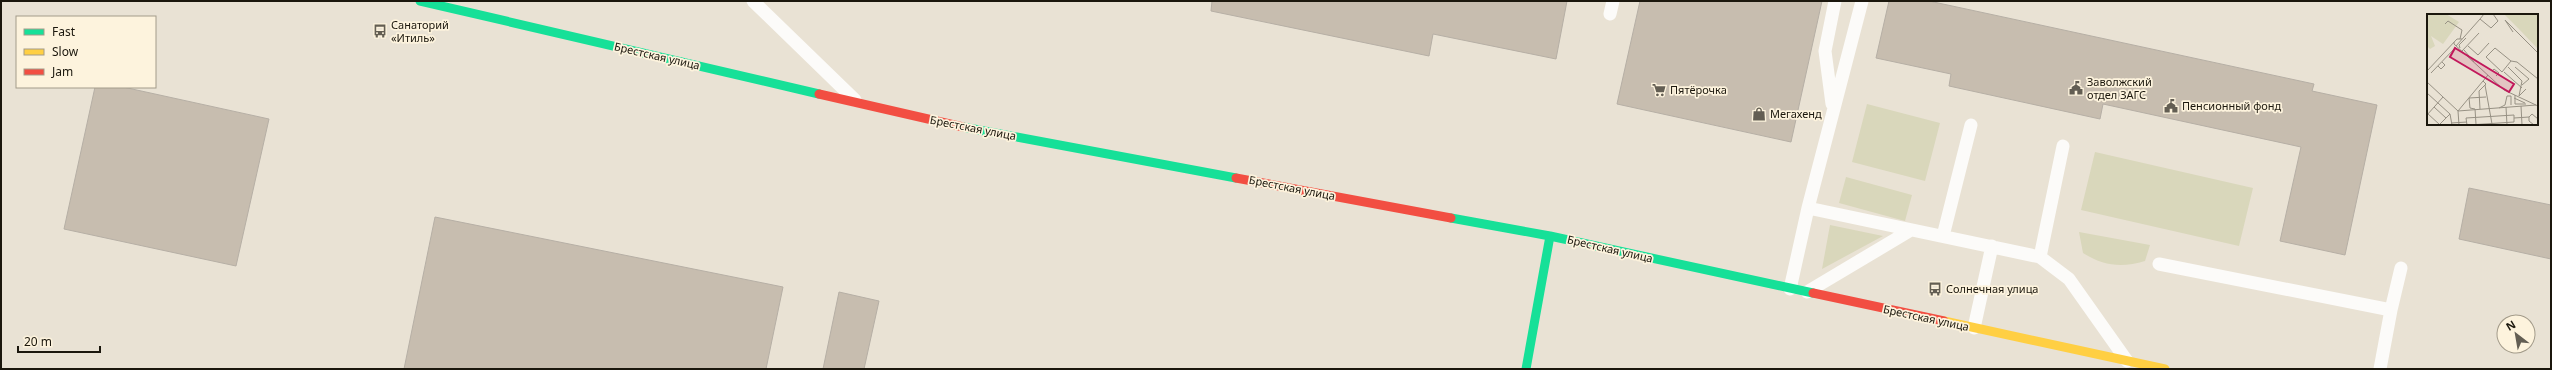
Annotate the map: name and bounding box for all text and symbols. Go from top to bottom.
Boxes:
inset map [2427,14,2538,125]
legend [16,16,156,88]
place label: Санаторий «Итиль» [391,17,449,45]
text: Fast [52,23,76,40]
bus stop icon: Санаторий «Итиль» [372,23,388,39]
street label: Брестская улица [613,38,701,73]
text: Slow [52,43,79,60]
text: Jam [51,63,73,80]
place label: Заволжский отдел ЗАГС [2087,74,2152,102]
public building icon: Заволжский отдел ЗАГС [2068,80,2084,96]
supermarket icon: Пятёрочка [1651,82,1667,98]
place label: Пятёрочка [1670,82,1727,97]
public building icon: Пенсионный фонд [2163,98,2179,114]
place label: Пенсионный фонд [2182,98,2282,113]
shop icon: Мегахенд [1751,106,1767,122]
place label: Мегахенд [1770,106,1822,121]
street label: Брестская улица [929,112,1017,143]
street label: Брестская улица [1248,172,1336,203]
street label: Брестская улица [1566,231,1654,266]
bus stop icon: Солнечная улица [1927,281,1943,297]
place label: Солнечная улица [1946,281,2038,296]
street label: Брестская улица [1882,301,1970,334]
north arrow [2496,314,2536,354]
text: N [2503,316,2518,334]
scale bar [18,328,100,354]
text: 20 m [24,333,52,350]

